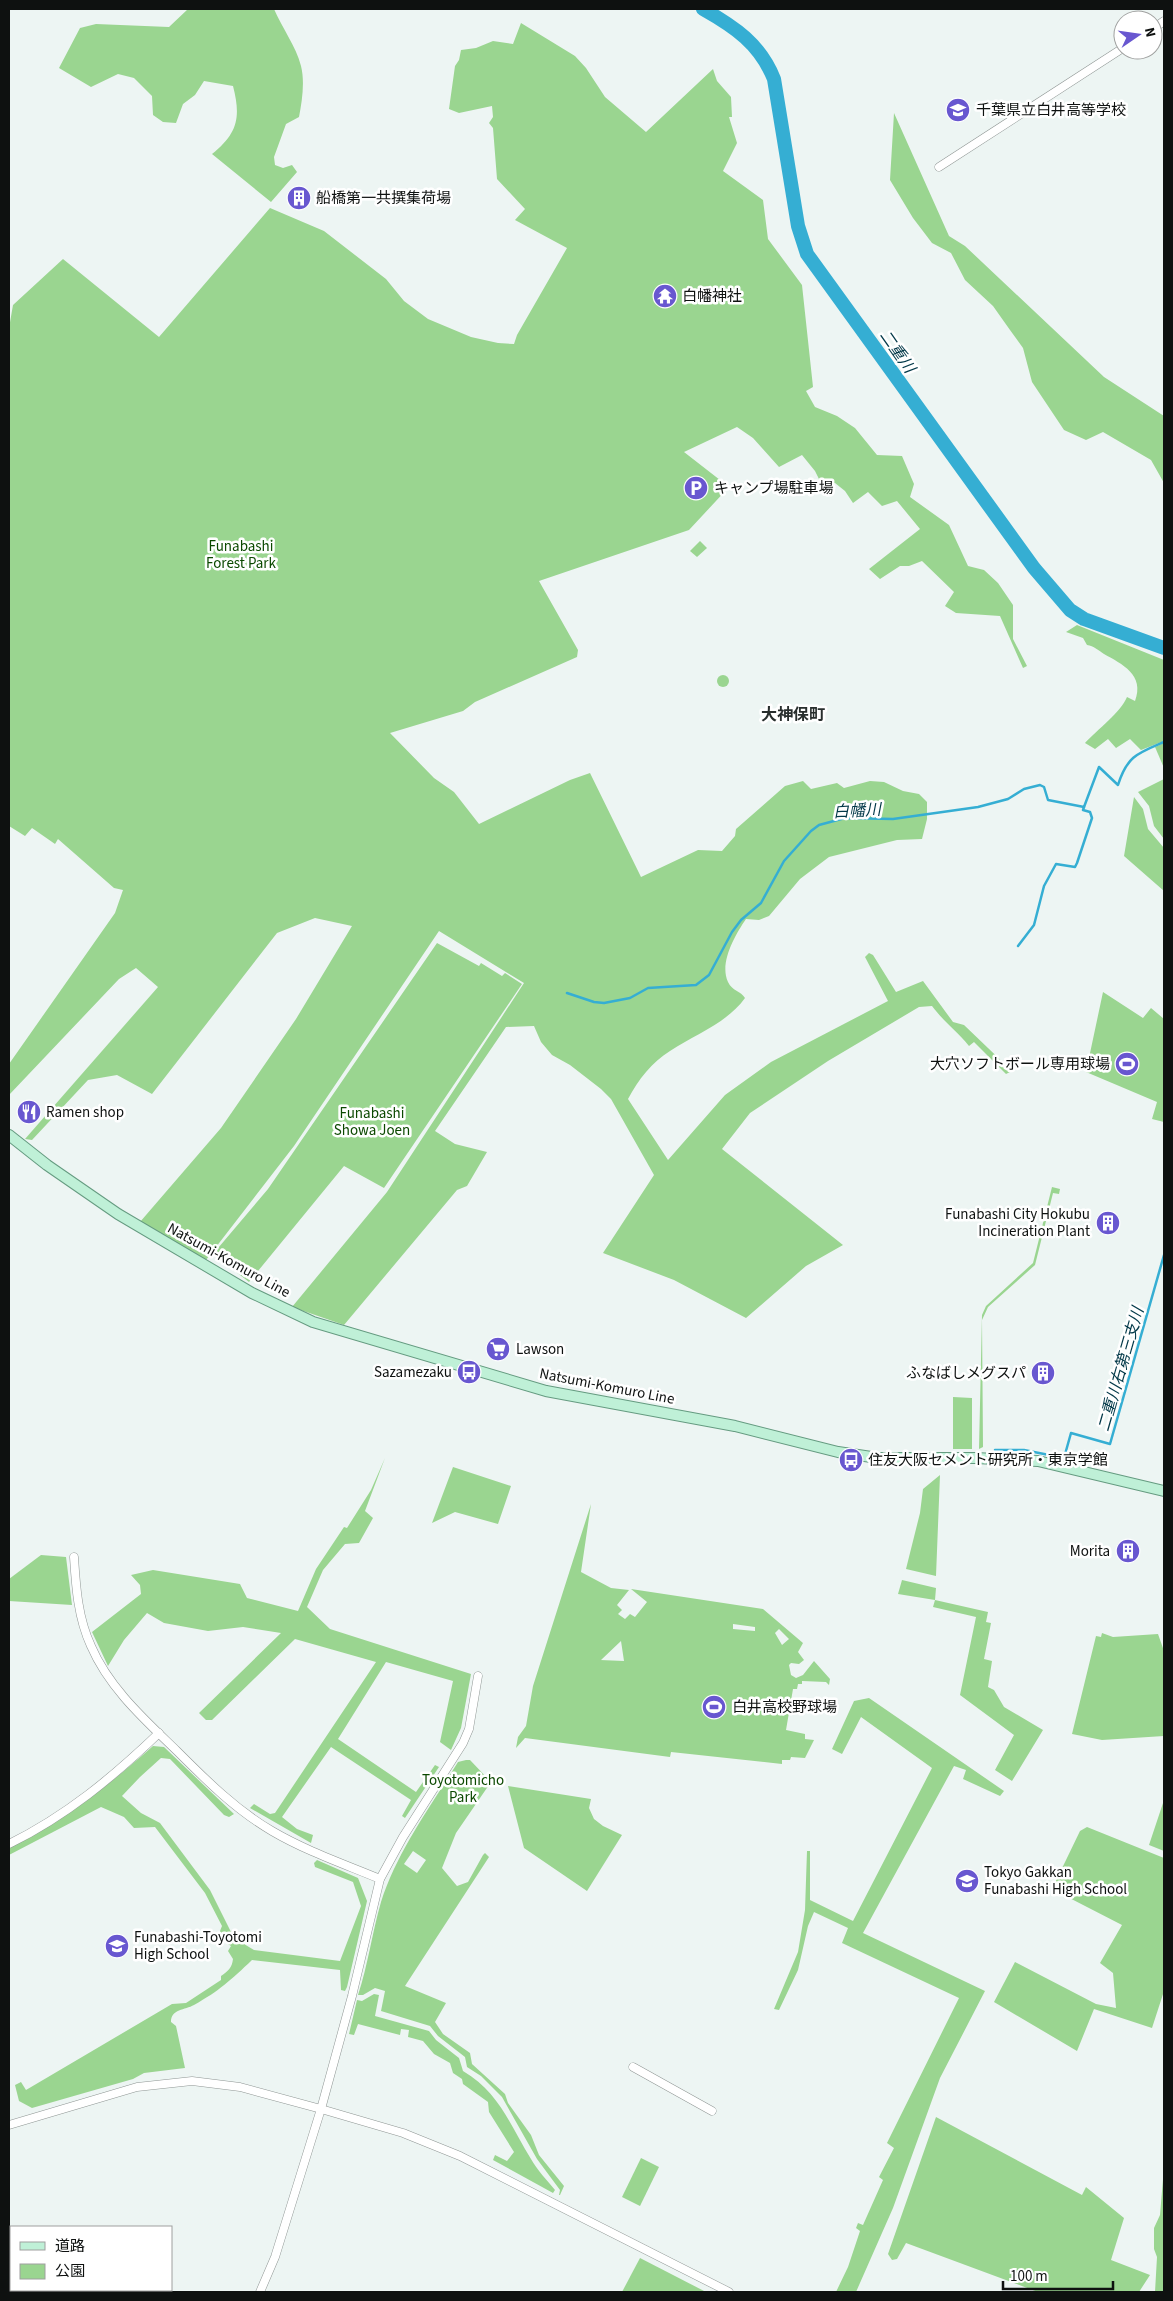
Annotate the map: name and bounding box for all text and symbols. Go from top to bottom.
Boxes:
north arrow [1113,10,1163,60]
text: N [1139,26,1160,39]
school or university icon: 千葉県立白井高等学校 [945,97,971,123]
place label: 千葉県立白井高等学校 [976,100,1126,121]
building icon: 船橋第一共撰集荷場 [286,185,312,211]
place label: 船橋第一共撰集荷場 [316,188,451,209]
temple icon: 白幡神社 [652,283,678,309]
place label: 白幡神社 [682,286,742,307]
water label: 二重川 [874,326,921,379]
parking icon: キャンプ場駐車場 [683,475,709,501]
place label: キャンプ場駐車場 [714,478,834,499]
park label: Funabashi Forest Park [206,536,277,574]
district label: 大神保町 [761,704,825,726]
water label: 白幡川 [833,799,884,823]
sports icon: 大穴ソフトボール専用球場 [1114,1051,1140,1077]
place label: 大穴ソフトボール専用球場 [930,1054,1110,1075]
restaurant icon: Ramen shop [16,1099,42,1125]
place label: Ramen shop [46,1102,124,1123]
park label: Funabashi Showa Joen [334,1103,410,1141]
place label: Funabashi City Hokubu Incineration Plant [945,1204,1090,1242]
building icon: Funabashi City Hokubu Incineration Plant [1095,1210,1121,1236]
street label: Natsumi-Komuro Line [164,1218,294,1303]
water label: 二重川右第三支川 [1093,1303,1150,1434]
supermarket icon: Lawson [485,1336,511,1362]
place label: Lawson [516,1339,564,1360]
bus stop icon: Sazamezaku [456,1359,482,1385]
building icon: ふなばしメグスパ [1030,1360,1056,1386]
place label: Sazamezaku [374,1362,452,1383]
street label: Natsumi-Komuro Line [537,1363,676,1410]
place label: ふなばしメグスパ [906,1363,1026,1384]
bus stop icon: 住友大阪セメント研究所・東京学館 [838,1447,864,1473]
place label: 住友大阪セメント研究所・東京学館 [868,1450,1108,1471]
building icon: Morita [1115,1538,1141,1564]
place label: Morita [1070,1541,1110,1562]
sports icon: 白井高校野球場 [701,1694,727,1720]
place label: 白井高校野球場 [732,1697,837,1718]
park label: Toyotomicho Park [422,1770,504,1808]
place label: Tokyo Gakkan Funabashi High School [984,1862,1127,1900]
school or university icon: Tokyo Gakkan Funabashi High School [954,1868,980,1894]
place label: Funabashi-Toyotomi High School [134,1927,262,1965]
school or university icon: Funabashi-Toyotomi High School [104,1933,130,1959]
legend [10,2226,172,2291]
text: 道路 [55,2236,85,2257]
scale bar [1003,2258,1113,2290]
text: 公園 [55,2261,85,2282]
text: 100 m [1010,2266,1048,2287]

